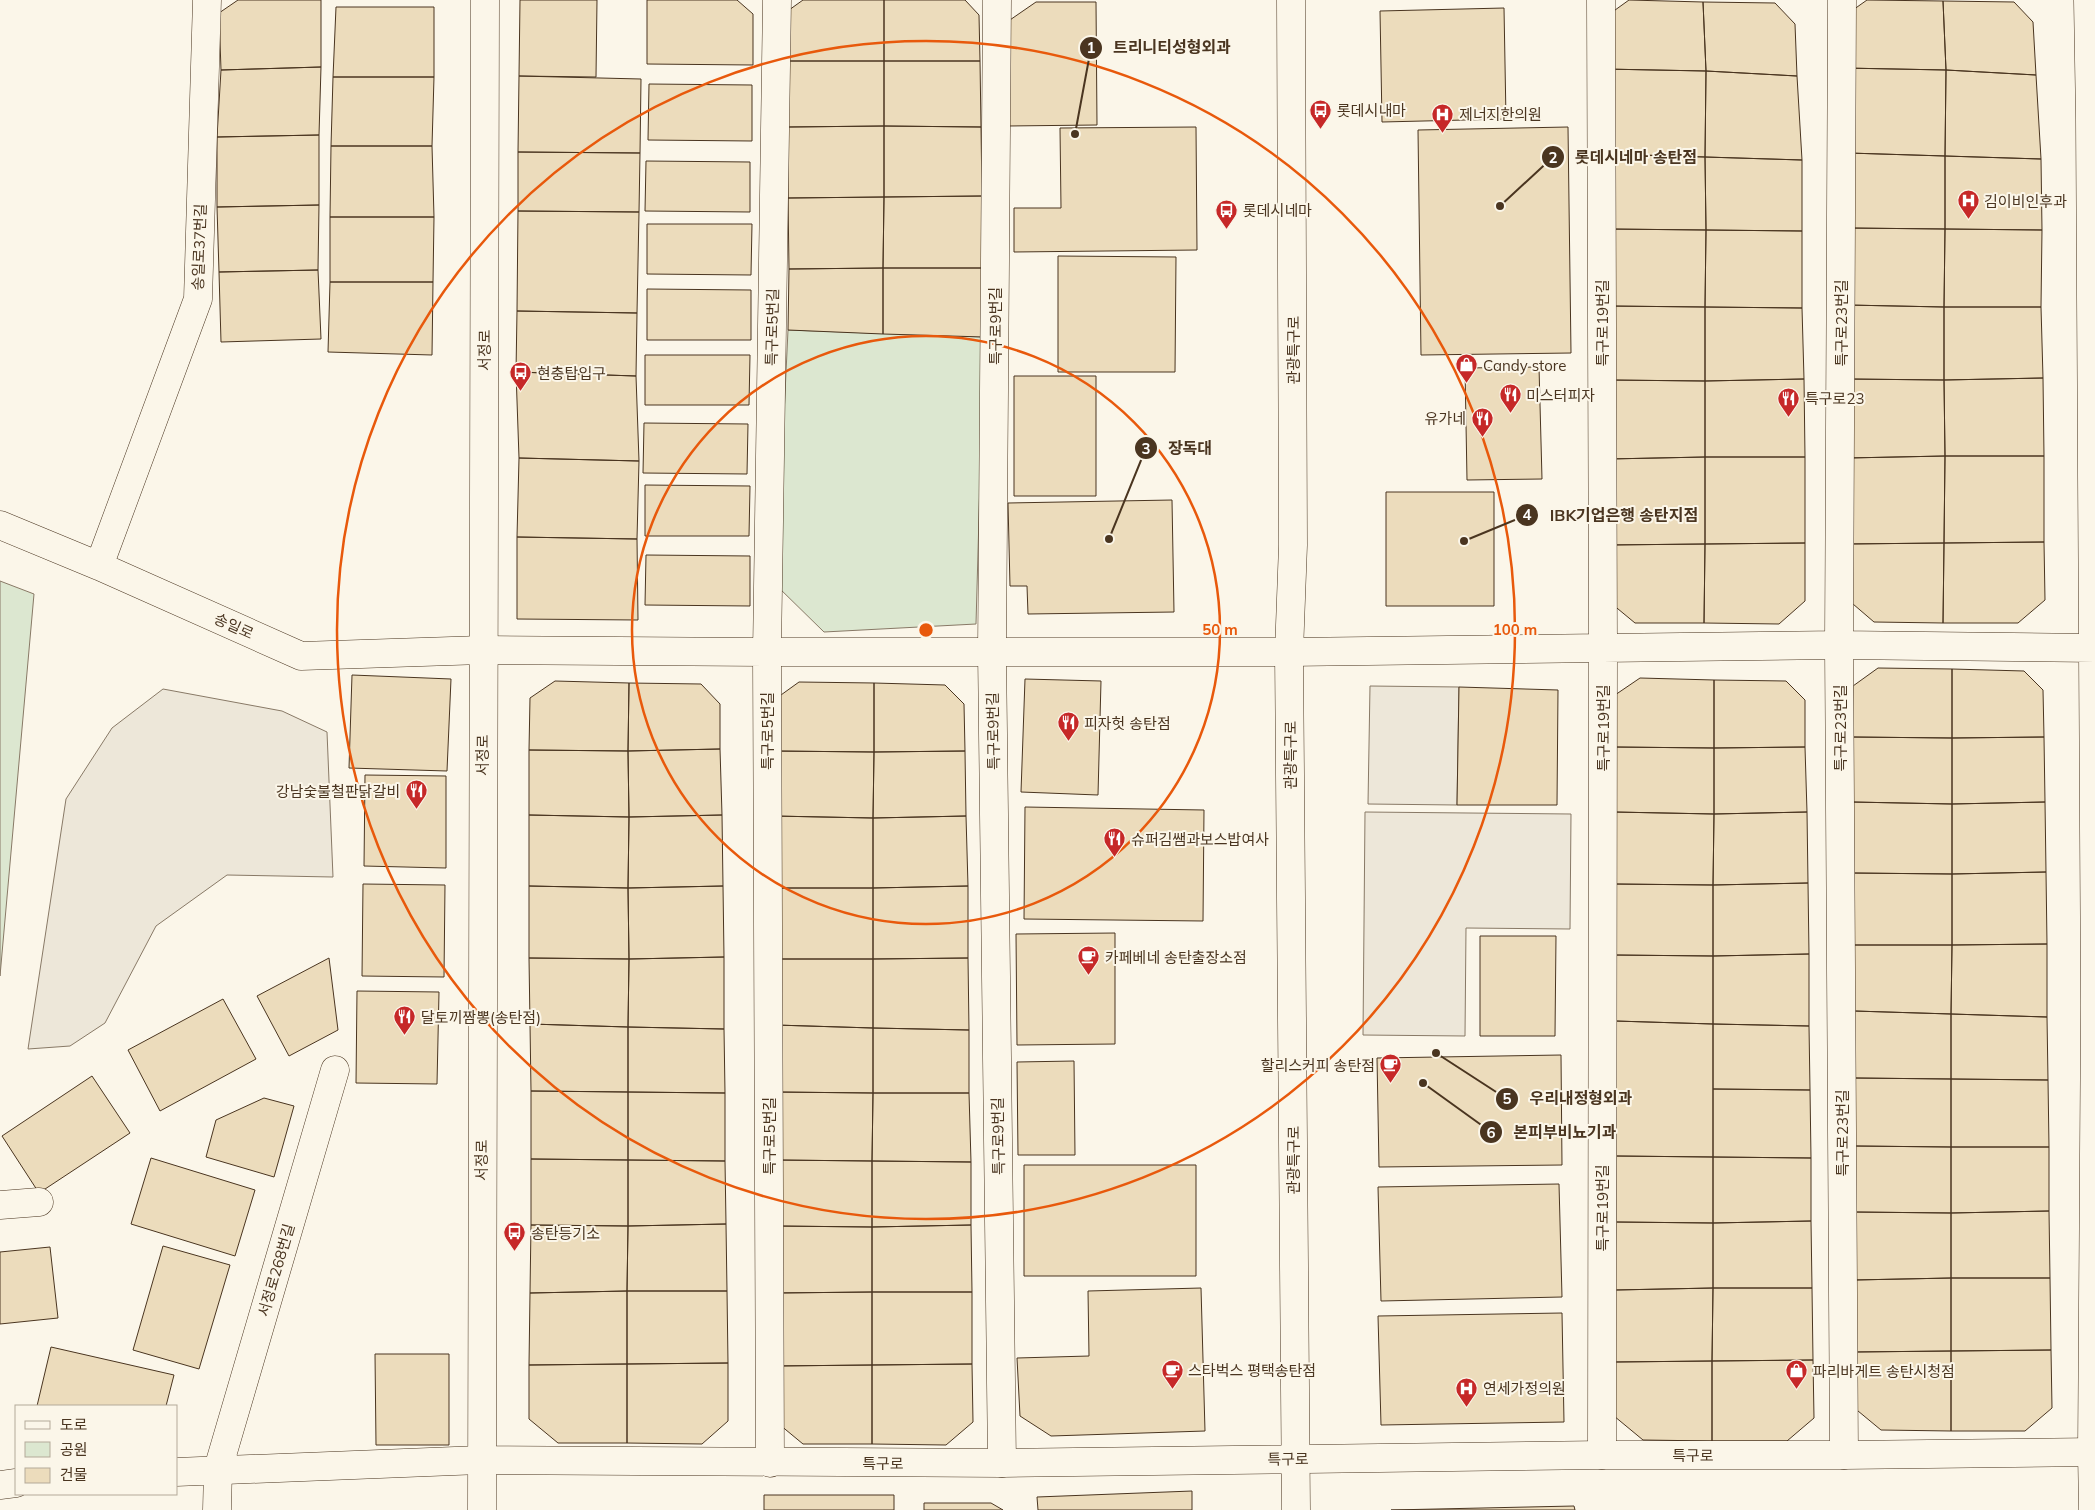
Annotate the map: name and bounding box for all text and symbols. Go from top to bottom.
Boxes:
callout: 트리니티성형외과 [1078,32,1241,63]
text: 트리니티성형외과 [1113,37,1231,57]
text: 1 [1086,38,1096,57]
bus stop icon: 롯데시내마 [1309,98,1333,129]
place label: 롯데시내마 [1337,101,1406,120]
hospital icon: 제너지한의원 [1431,102,1455,133]
place label: 제너지한의원 [1459,105,1542,124]
callout: 롯데시네마 송탄점 [1540,142,1707,173]
text: 롯데시네마 송탄점 [1575,147,1697,167]
text: 2 [1548,148,1558,167]
hospital icon: 김이비인후과 [1956,189,1980,220]
place label: 김이비인후과 [1984,192,2067,211]
bus stop icon: 롯데시네마 [1215,198,1239,229]
place label: 롯데시네마 [1243,201,1312,220]
street label: 송일로37번길 [188,203,210,291]
street label: 특구로19번길 [1593,279,1612,367]
street label: 특구로23번길 [1832,279,1851,367]
street label: 특구로9번길 [986,287,1005,365]
street label: 특구로5번길 [762,288,782,366]
street label: 관광특구로 [1284,315,1303,385]
street label: 서정로 [475,329,494,371]
shop icon: Candy store [1455,353,1479,384]
place label: Candy store [1483,356,1566,375]
bus stop icon: 현충탑입구 [509,361,533,392]
place label: 현충탑입구 [537,364,606,383]
restaurant icon: 미스터피자 [1498,383,1522,414]
place label: 미스터피자 [1526,386,1595,405]
restaurant icon: 특구로23 [1777,386,1801,417]
place label: 특구로23 [1805,389,1864,408]
restaurant icon: 유가네 [1470,406,1494,437]
place label: 유가네 [1425,409,1466,428]
callout: 장독대 [1133,433,1223,464]
text: 장독대 [1168,438,1212,458]
text: 3 [1141,439,1151,458]
callout: IBK기업은행 송탄지점 [1515,500,1708,531]
text: 4 [1522,505,1532,524]
text: IBK기업은행 송탄지점 [1550,505,1698,525]
street label: 송일로 [211,609,257,643]
text: 50 m [1202,620,1238,639]
text: 100 m [1493,620,1537,639]
centre of rings [917,621,935,639]
street label: 특구로19번길 [1594,684,1613,772]
street label: 특구로23번길 [1831,684,1850,772]
street label: 특구로5번길 [758,692,777,770]
street label: 특구로9번길 [983,692,1003,770]
restaurant icon: 피자헛 송탄점 [1056,711,1080,742]
place label: 피자헛 송탄점 [1084,714,1171,733]
street label: 관광특구로 [1281,720,1300,790]
street label: 서정로 [473,734,492,776]
restaurant icon: 강남숯불철판닭갈비 [404,779,428,810]
place label: 강남숯불철판닭갈비 [276,782,400,801]
restaurant icon: 슈퍼김쌤과보스밥여사 [1103,827,1127,858]
place label: 슈퍼김쌤과보스밥여사 [1131,830,1269,849]
cafe icon: 카페베네 송탄출장소점 [1077,945,1101,976]
place label: 카페베네 송탄출장소점 [1105,948,1247,967]
restaurant icon: 달토끼짬뽕(송탄점) [393,1005,417,1036]
place label: 달토끼짬뽕(송탄점) [421,1008,541,1027]
cafe icon: 할리스커피 송탄점 [1379,1053,1403,1084]
place label: 할리스커피 송탄점 [1261,1056,1375,1075]
callout: 우리내정형외과 [1494,1083,1642,1114]
text: 우리내정형외과 [1529,1088,1633,1108]
text: 5 [1502,1089,1512,1108]
street label: 특구로23번길 [1833,1089,1852,1177]
street label: 특구로5번길 [760,1097,779,1175]
street label: 특구로9번길 [988,1097,1008,1175]
callout: 본피부비뇨기과 [1478,1117,1627,1148]
text: 본피부비뇨기과 [1513,1122,1617,1142]
text: 6 [1486,1123,1496,1142]
street label: 관광특구로 [1284,1125,1303,1195]
street label: 서정로 [472,1139,491,1181]
street label: 특구로19번길 [1593,1164,1612,1252]
street label: 서정로268번길 [254,1221,298,1319]
bus stop icon: 송탄등기소 [503,1221,527,1252]
place label: 송탄등기소 [531,1224,600,1243]
cafe icon: 스타벅스 평택송탄점 [1160,1358,1184,1389]
shop icon: 파리바게트 송탄시청점 [1785,1359,1809,1390]
place label: 스타벅스 평택송탄점 [1188,1361,1316,1380]
place label: 파리바게트 송탄시청점 [1813,1362,1955,1381]
hospital icon: 연세가정의원 [1455,1376,1479,1407]
place label: 연세가정의원 [1483,1379,1566,1398]
legend [15,1405,178,1495]
text: 도로 [60,1415,88,1434]
text: 공원 [60,1440,88,1459]
street label: 특구로 [1672,1446,1714,1465]
street label: 특구로 [1267,1449,1309,1469]
street label: 특구로 [862,1454,904,1473]
text: 건물 [60,1465,88,1484]

